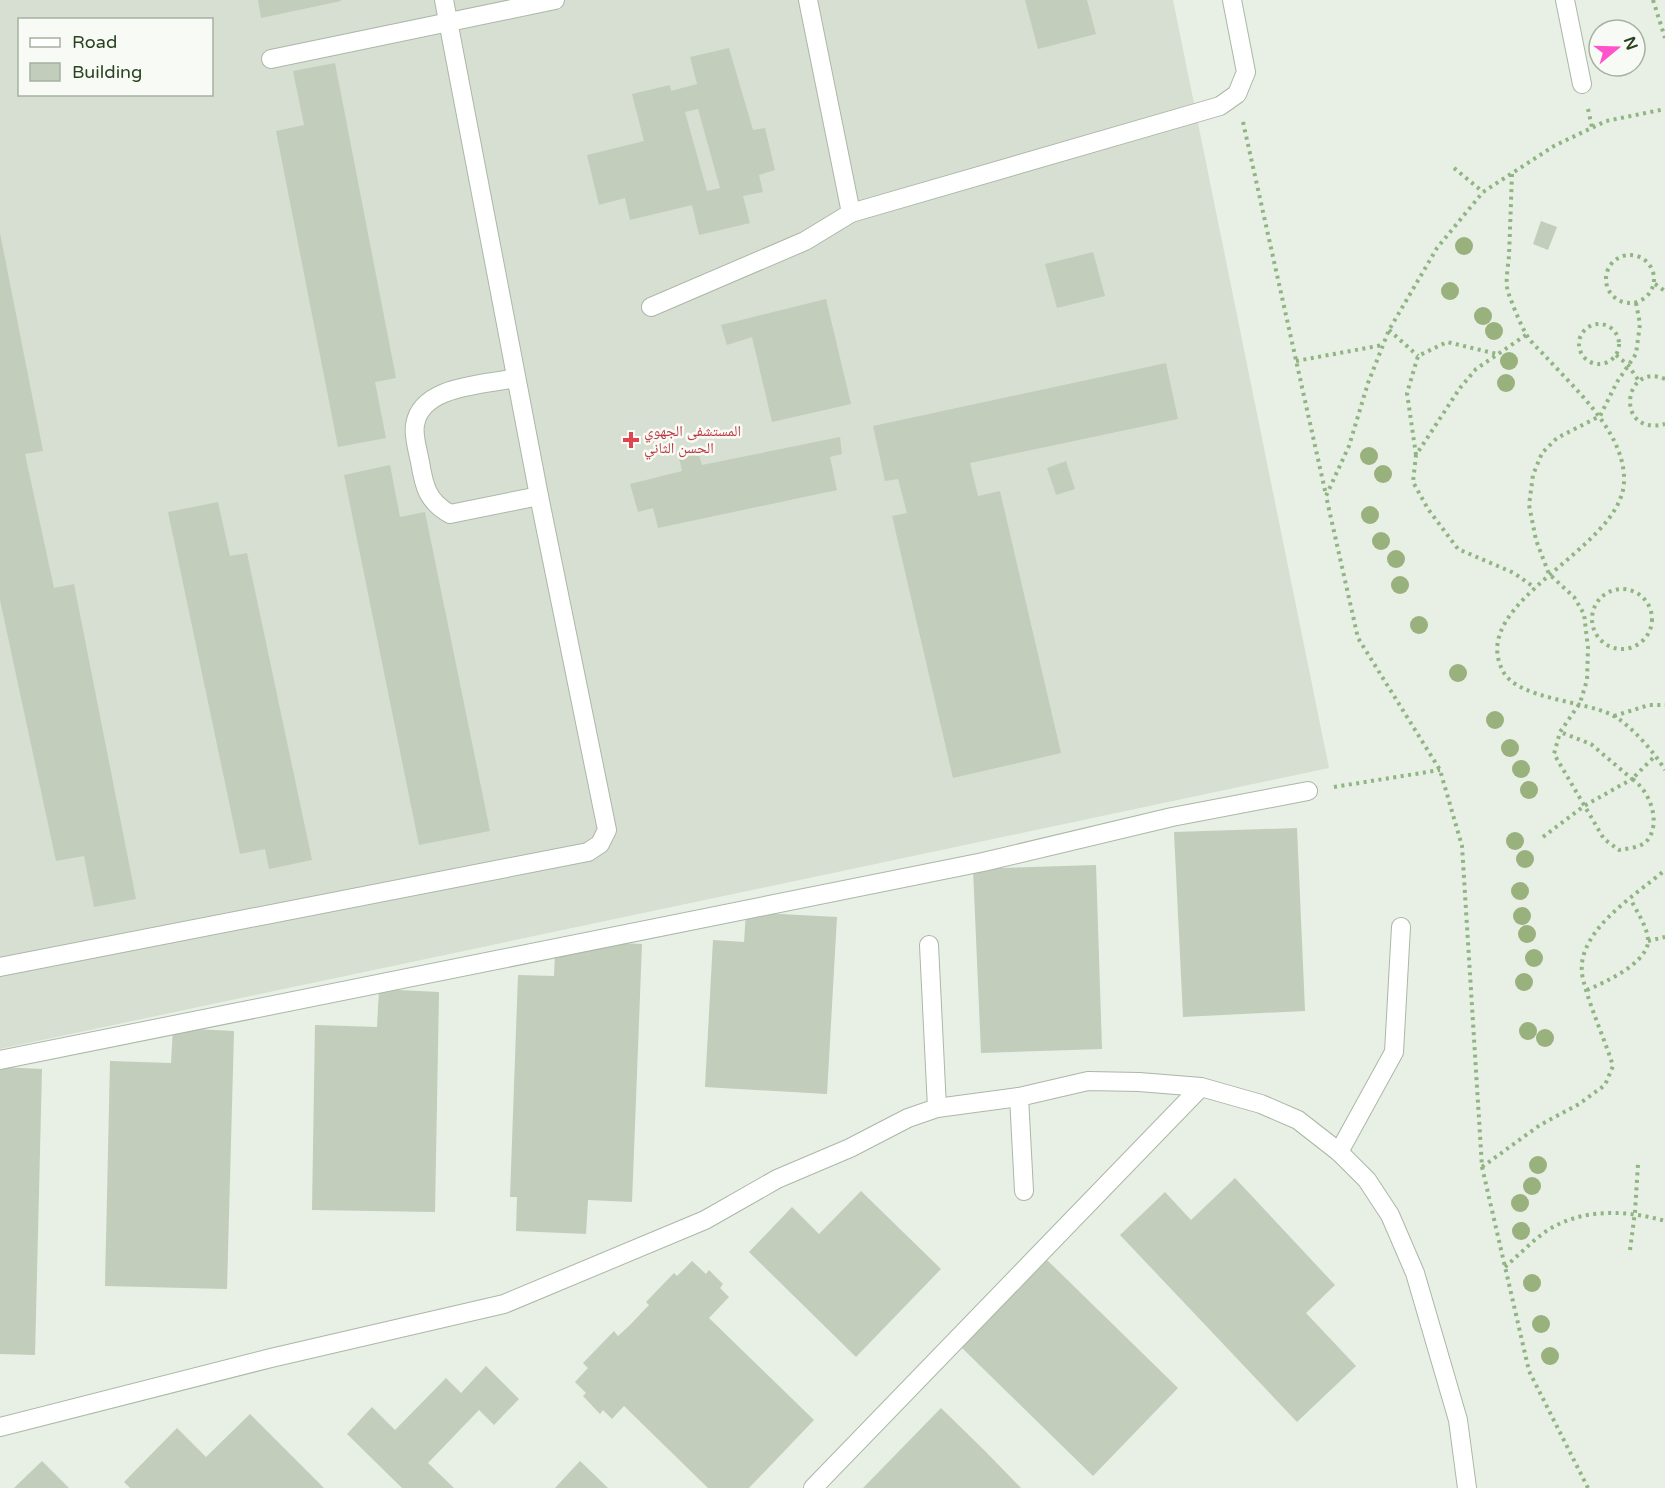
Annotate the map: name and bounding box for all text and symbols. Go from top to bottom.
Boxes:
legend [18,18,213,96]
north arrow [1587,18,1647,78]
text: Road [72,31,117,53]
text: N [1619,34,1642,53]
text: Building [72,61,142,83]
place label: المستشفى الجهوي الحسن الثاني [644,422,741,460]
marker: المستشفى الجهوي الحسن الثاني [622,431,640,449]

